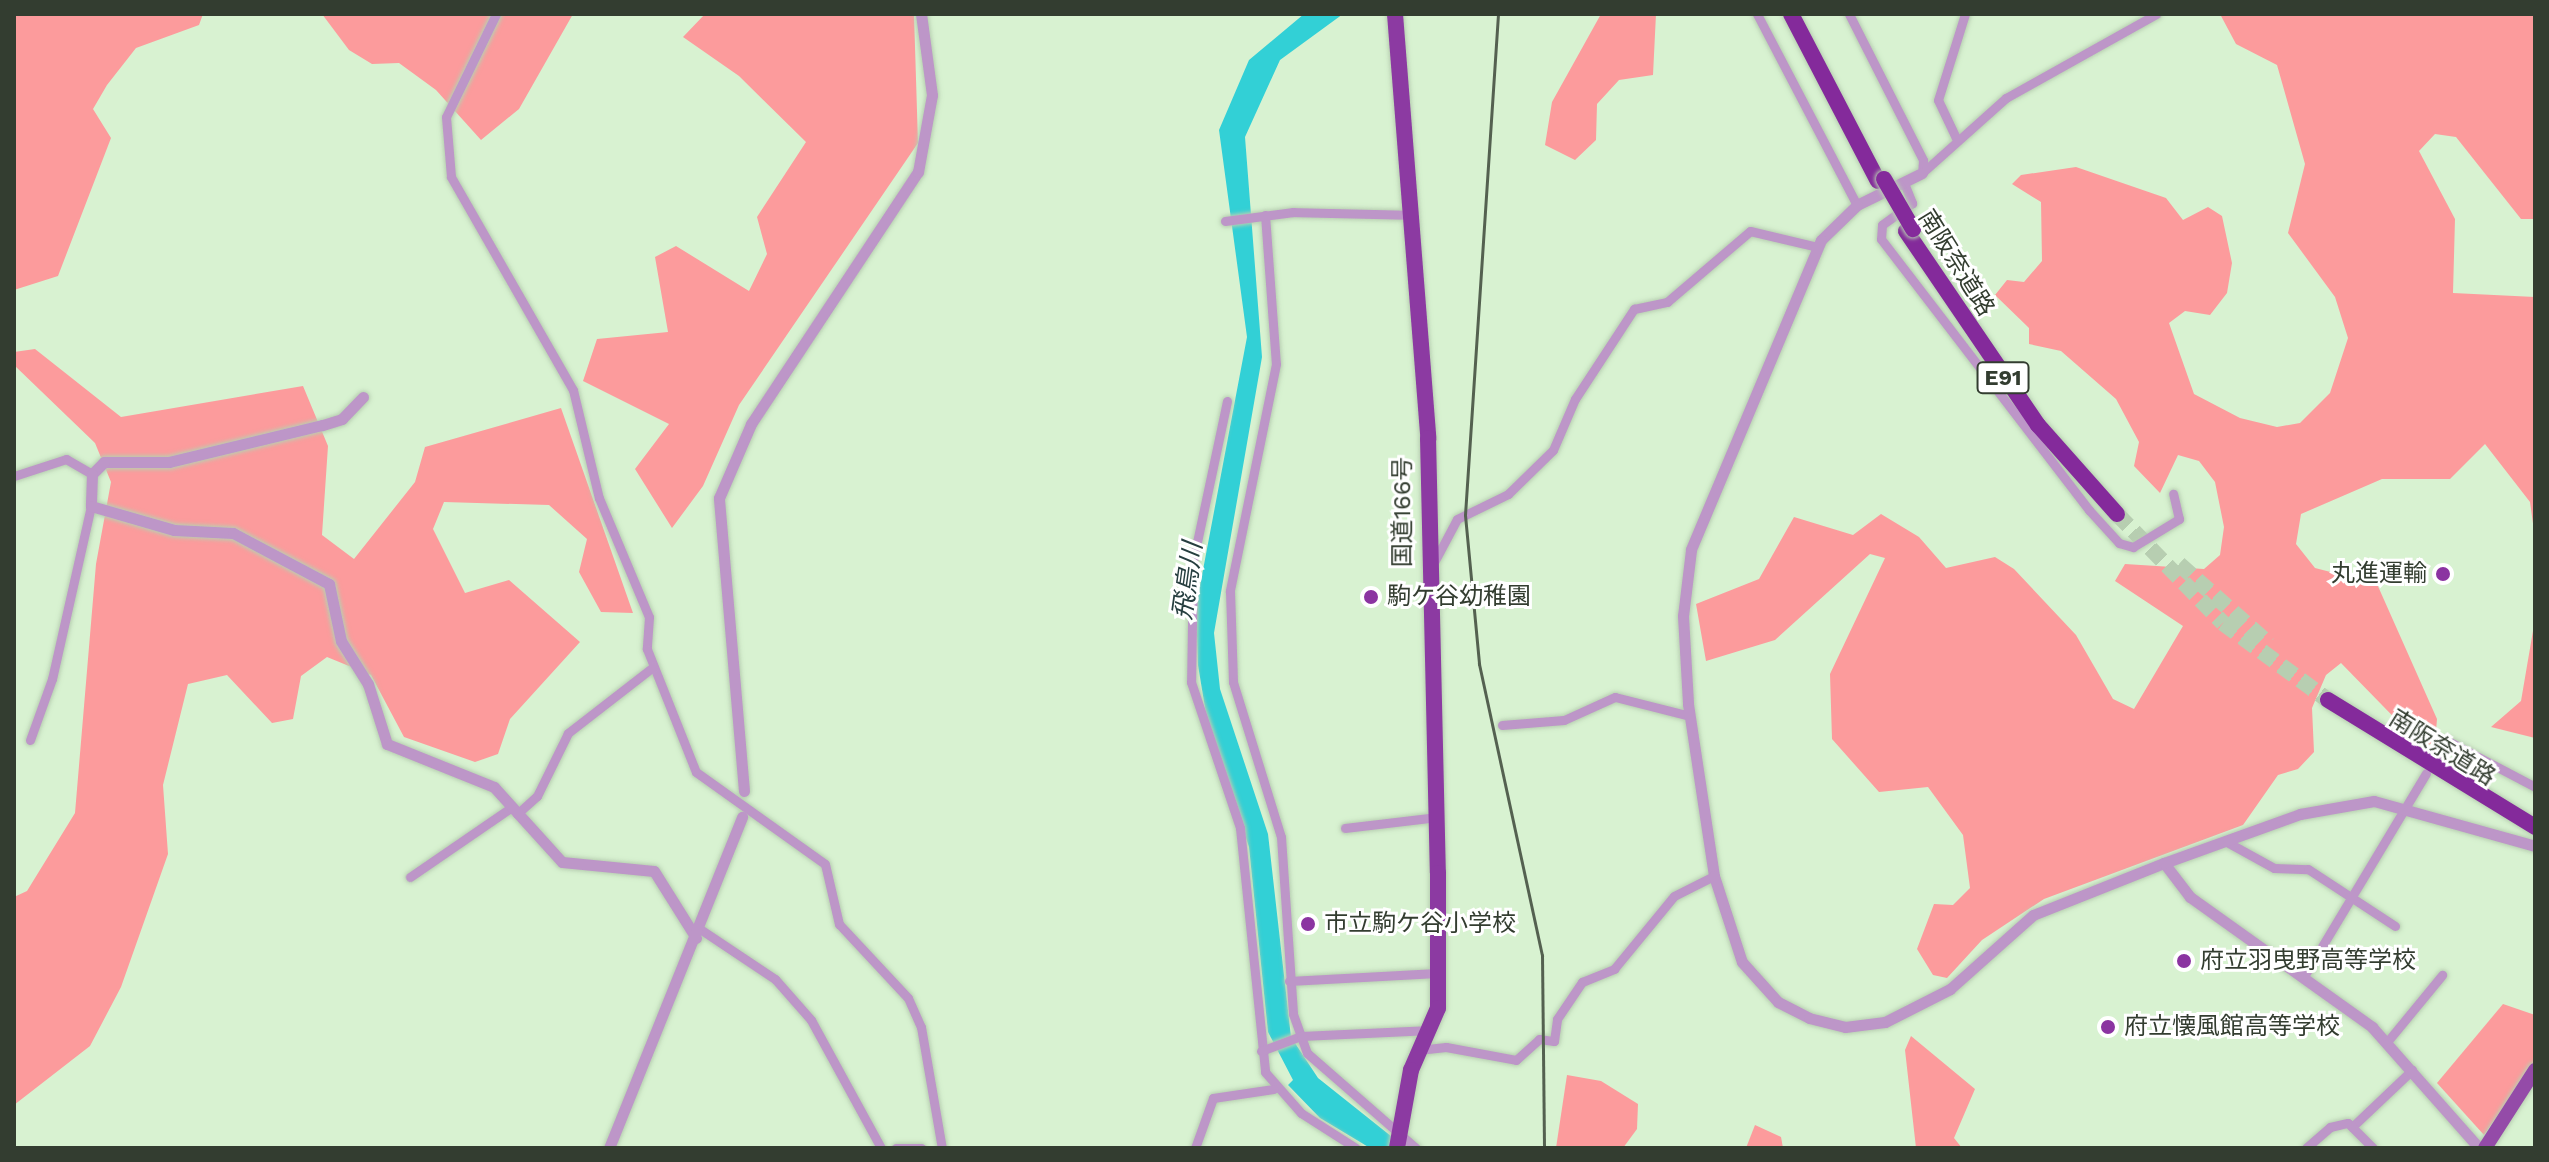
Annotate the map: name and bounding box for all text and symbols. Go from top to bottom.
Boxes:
street label: 南阪奈道路 [1912,204,2000,322]
road number: E91 [1975,360,2031,396]
street label: 国道166号 [1389,457,1417,567]
water label: 飛鳥川 [1167,540,1209,622]
place label: 丸進運輸 [2331,560,2427,588]
marker: 丸進運輸 [2434,565,2452,583]
place label: 駒ケ谷幼稚園 [1387,583,1531,611]
marker: 駒ケ谷幼稚園 [1362,588,1380,606]
street label: 南阪奈道路 [2383,704,2501,792]
place label: 市立駒ケ谷小学校 [1324,910,1516,938]
marker: 市立駒ケ谷小学校 [1299,915,1317,933]
place label: 府立羽曳野高等学校 [2200,947,2416,975]
marker: 府立羽曳野高等学校 [2175,952,2193,970]
place label: 府立懐風館高等学校 [2124,1013,2340,1041]
marker: 府立懐風館高等学校 [2099,1018,2117,1036]

